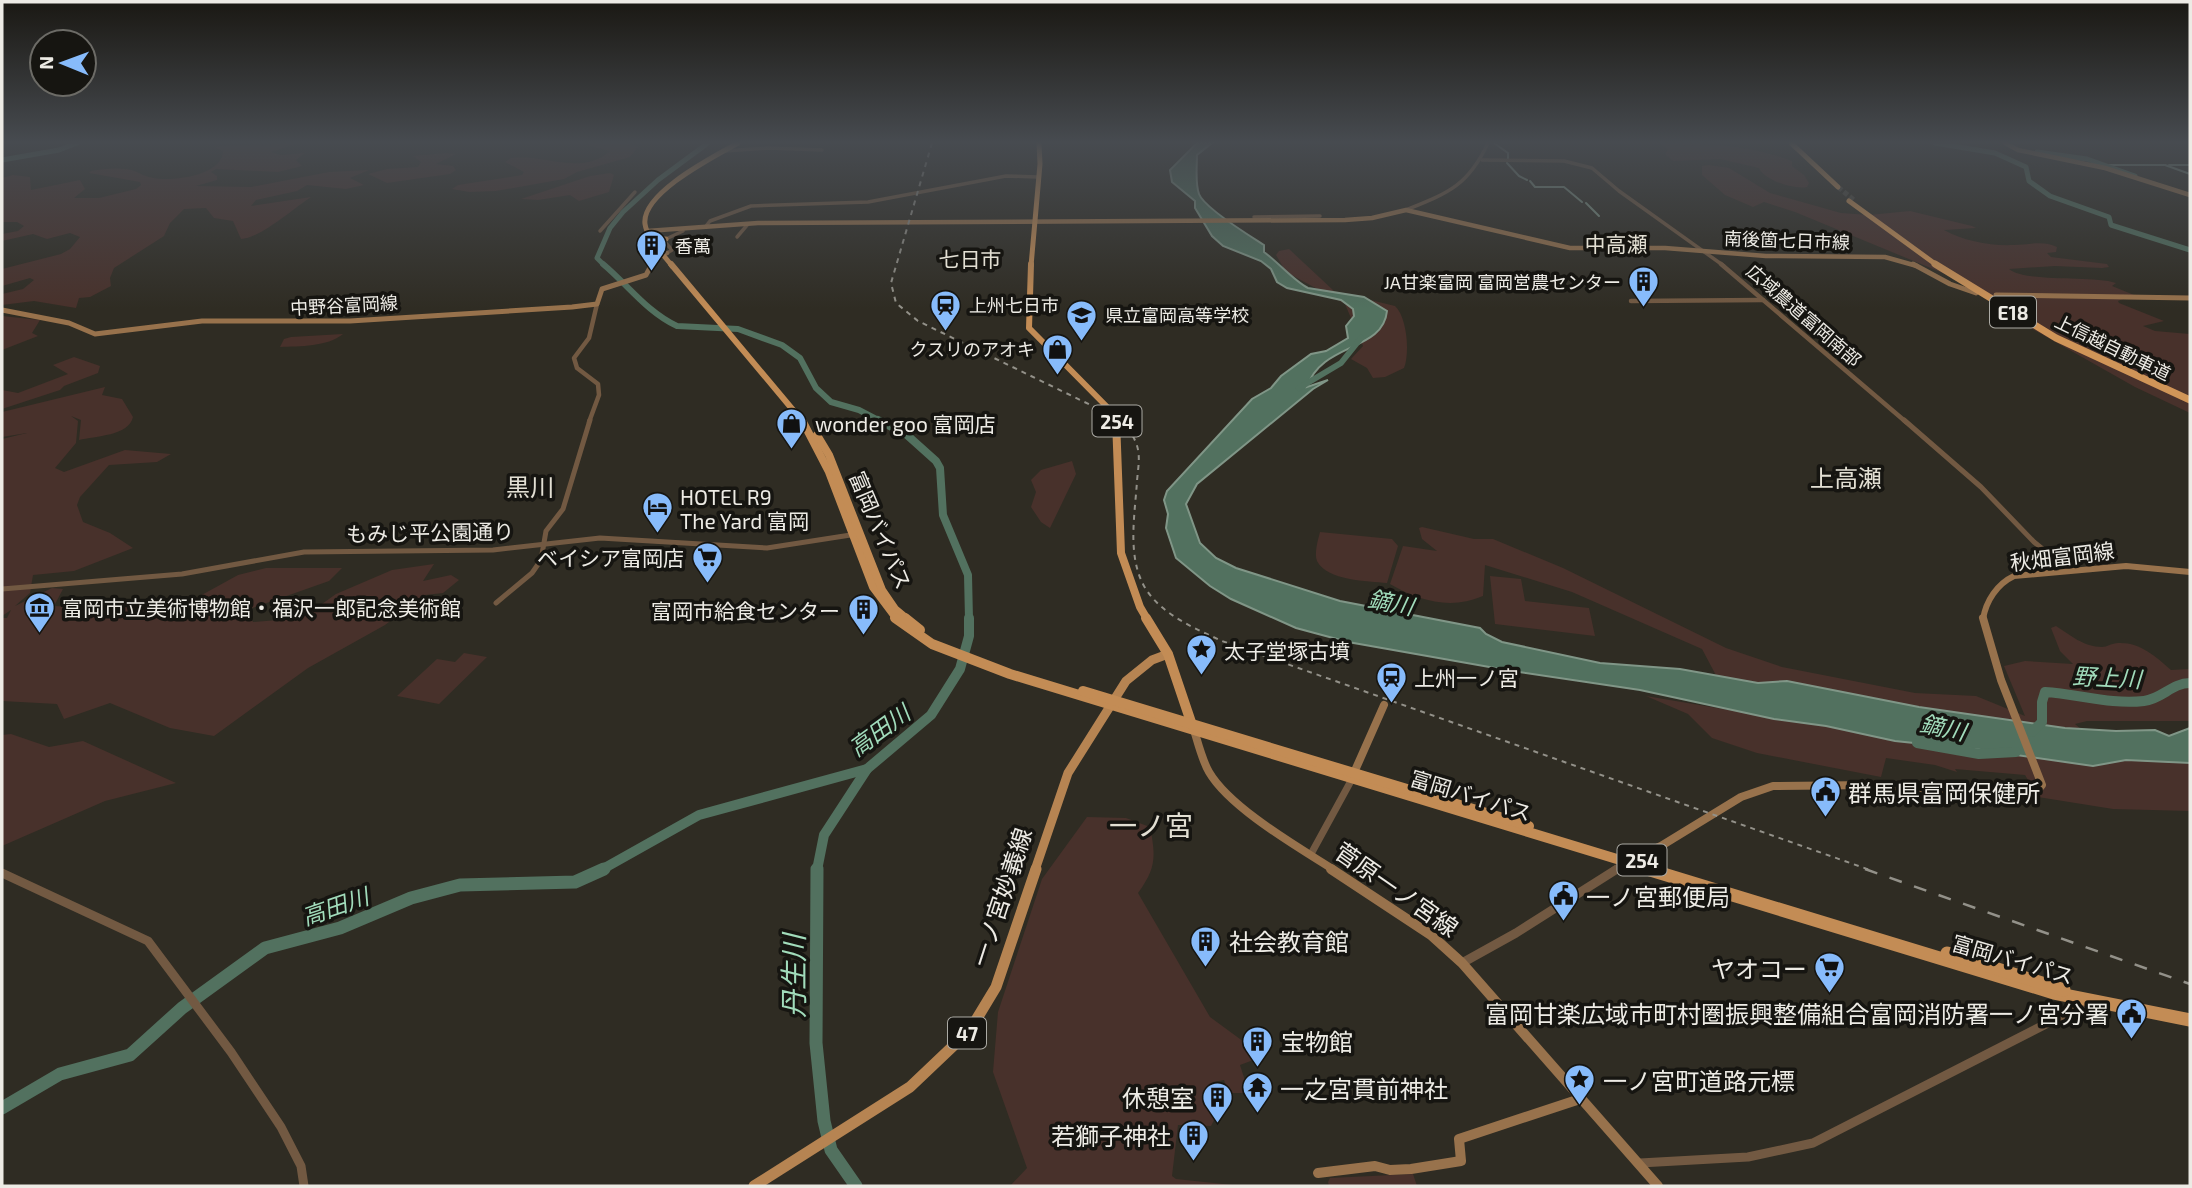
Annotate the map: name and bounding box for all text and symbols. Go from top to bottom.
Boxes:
north arrow [28,28,98,98]
text: N [34,56,57,70]
street label: 南後箇七日市線 [1724,227,1850,253]
building icon: 香萬 [635,229,669,273]
district label: 中高瀬 [1585,231,1648,256]
place label: 香萬 [675,235,711,257]
district label: 七日市 [939,246,1002,271]
street label: 広域農道富岡南部 [1742,259,1866,371]
building icon: JA甘楽富岡 富岡営農センター [1627,265,1661,309]
place label: JA甘楽富岡 富岡営農センター [1384,271,1621,293]
station icon: 上州七日市 [929,288,963,332]
street label: 中野谷富岡線 [289,291,399,319]
place label: 上州七日市 [969,294,1059,316]
road number: E18 [1990,296,2036,328]
school or university icon: 県立富岡高等学校 [1065,298,1099,342]
place label: 県立富岡高等学校 [1105,304,1249,326]
street label: 上信越自動車道 [2052,309,2174,385]
shop icon: クスリのアオキ [1041,332,1075,376]
place label: クスリのアオキ [910,338,1035,360]
shop icon: wonder goo 富岡店 [775,406,809,450]
road number: 254 [1092,406,1142,436]
place label: wonder goo 富岡店 [815,411,996,436]
district label: 上高瀬 [1810,463,1882,492]
street label: 富岡バイパス [845,467,917,593]
district label: 黒川 [506,472,554,501]
place label: HOTEL R9 The Yard 富岡 [680,484,809,533]
hotel icon: HOTEL R9 The Yard 富岡 [640,491,674,535]
street label: もみじ平公園通り [346,518,514,546]
street label: 秋畑富岡線 [2008,537,2116,575]
supermarket icon: ベイシア富岡店 [690,540,724,584]
place label: ベイシア富岡店 [537,545,684,570]
water label: 鏑川 [1366,584,1419,621]
museum icon: 富岡市立美術博物館・福沢一郎記念美術館 [22,590,56,634]
building icon: 富岡市給食センター [846,593,880,637]
place label: 富岡市立美術博物館・福沢一郎記念美術館 [62,595,461,620]
place label: 富岡市給食センター [651,598,840,623]
place icon: 太子堂塚古墳 [1184,633,1218,677]
place label: 太子堂塚古墳 [1224,638,1350,663]
station icon: 上州一ノ宮 [1374,660,1408,704]
water label: 野上川 [2072,661,2145,693]
place label: 上州一ノ宮 [1414,665,1519,690]
water label: 高田川 [843,697,918,762]
water label: 鏑川 [1918,709,1971,746]
street label: 富岡バイパス [1407,765,1535,825]
public building icon: 群馬県富岡保健所 [1808,775,1842,819]
place label: 群馬県富岡保健所 [1848,778,2040,807]
district label: 一ノ宮 [1109,808,1193,842]
street label: 一ノ宮妙義線 [965,824,1037,970]
street label: 菅原一ノ宮線 [1330,836,1464,942]
road number: 254 [1618,845,1666,876]
public building icon: 一ノ宮郵便局 [1546,879,1580,923]
water label: 高田川 [298,881,375,930]
place label: 一ノ宮郵便局 [1586,882,1730,911]
building icon: 社会教育館 [1189,924,1223,968]
place label: 社会教育館 [1229,927,1349,956]
street label: 富岡バイパス [1949,930,2077,988]
water label: 丹生川 [776,931,810,1018]
supermarket icon: ヤオコー [1813,951,1847,995]
place label: ヤオコー [1711,954,1807,983]
public building icon: 富岡甘楽広域市町村圏振興整備組合富岡消防署一ノ宮分署 [2115,996,2149,1040]
place label: 富岡甘楽広域市町村圏振興整備組合富岡消防署一ノ宮分署 [1485,999,2109,1028]
road number: 47 [948,1018,986,1049]
building icon: 宝物館 [1241,1024,1275,1068]
place label: 宝物館 [1281,1027,1353,1056]
place icon: 一ノ宮町道路元標 [1563,1063,1597,1107]
place label: 一ノ宮町道路元標 [1603,1066,1795,1095]
temple icon: 一之宮貫前神社 [1240,1071,1274,1115]
place label: 一之宮貫前神社 [1280,1074,1448,1103]
building icon: 休憩室 [1200,1080,1234,1124]
place label: 休憩室 [1122,1083,1194,1112]
building icon: 若獅子神社 [1177,1118,1211,1162]
place label: 若獅子神社 [1051,1121,1171,1150]

